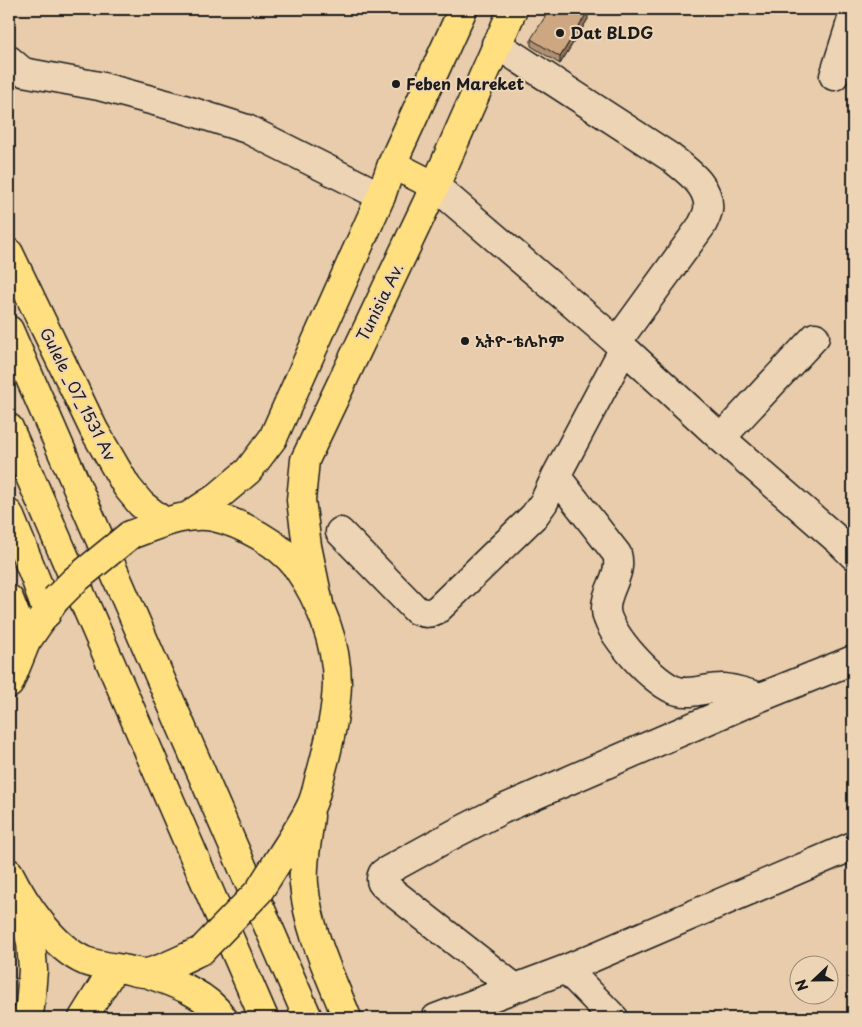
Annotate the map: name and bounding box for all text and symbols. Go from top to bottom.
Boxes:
place label: Dat BLDG [570,20,653,44]
marker: Dat BLDG [554,27,566,39]
place label: Feben Mareket [406,71,524,95]
marker: Feben Mareket [390,78,402,90]
street label: Tunisia Av. [350,258,408,345]
street label: Gulele _07_1531 Av [35,323,123,465]
place label: ኢትዮ-ቴሌኮም [475,328,564,352]
marker: ኢትዮ-ቴሌኮም [459,335,471,347]
north arrow [790,954,840,1004]
text: N [790,976,813,994]

